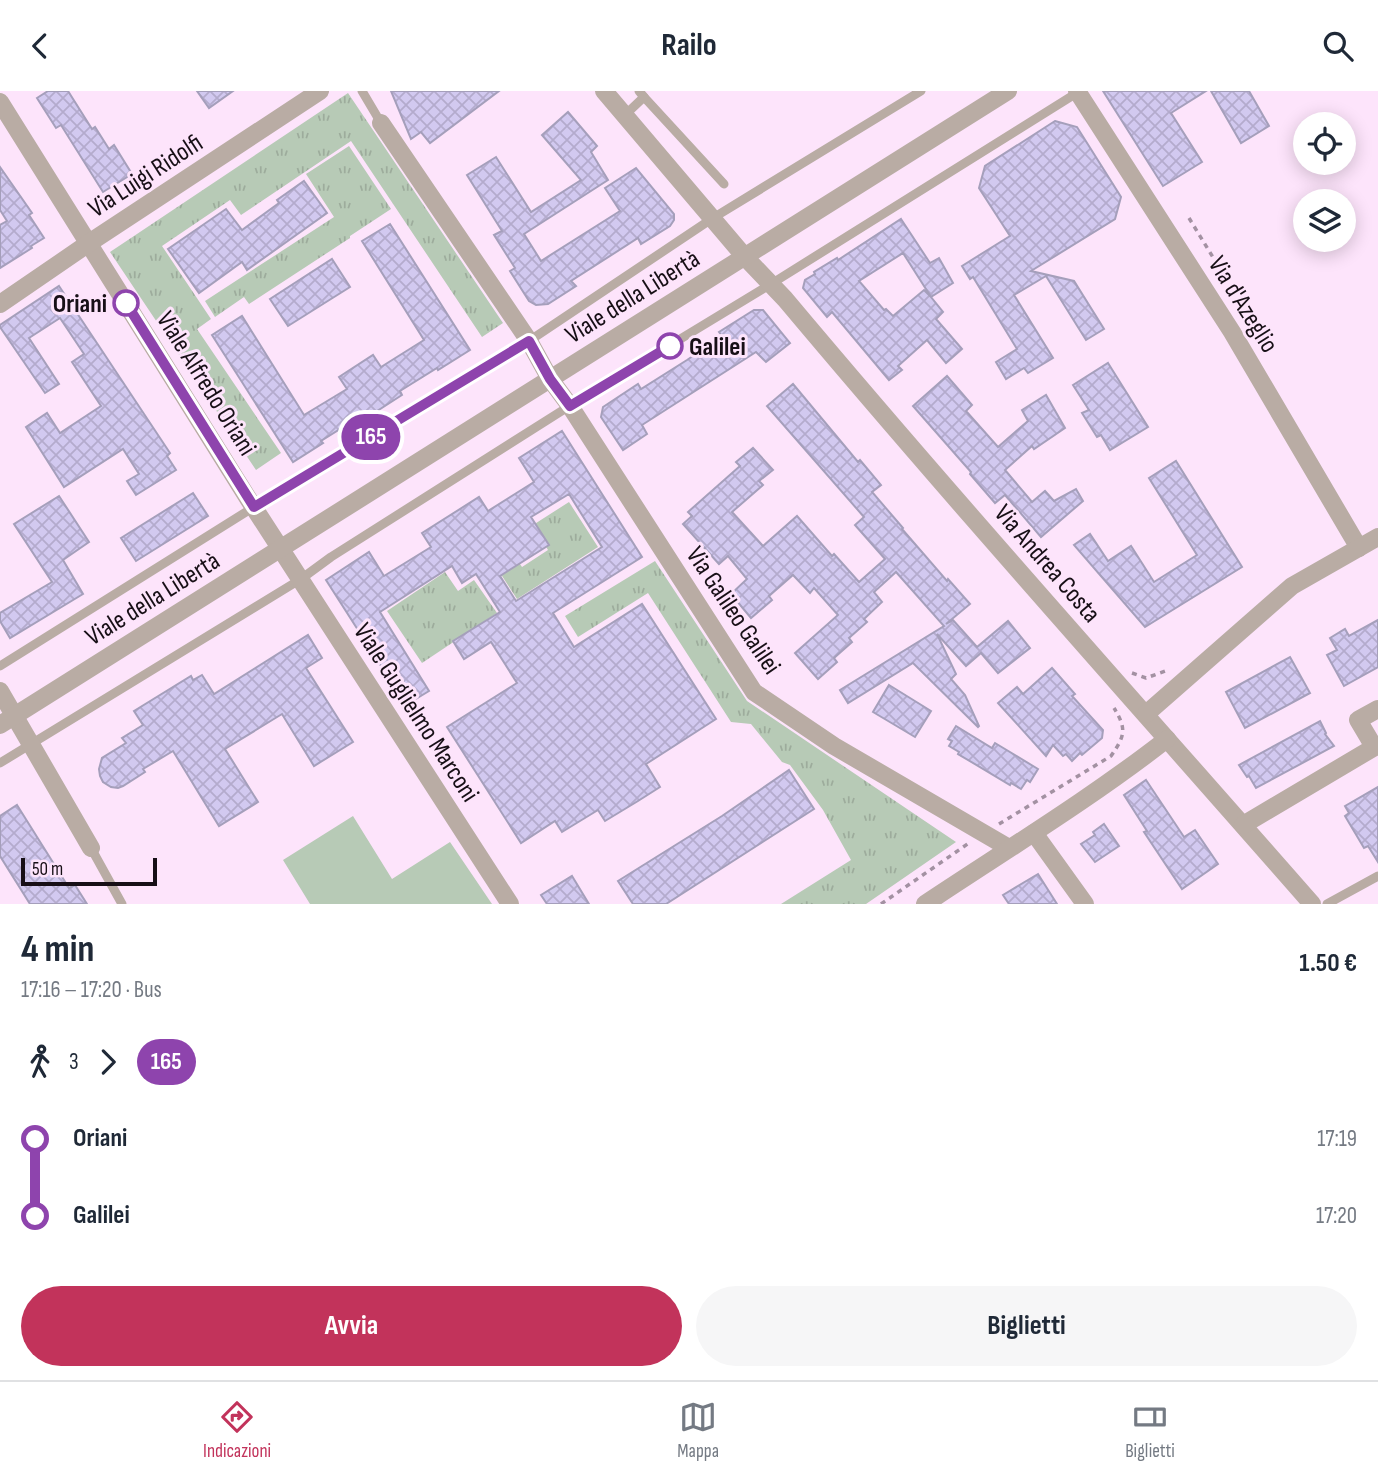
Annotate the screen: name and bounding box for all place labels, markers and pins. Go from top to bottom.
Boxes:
place label: Oriani [53,289,107,320]
marker: Oriani [113,290,139,316]
place label: Galilei [689,332,746,363]
marker: Galilei [657,333,683,359]

